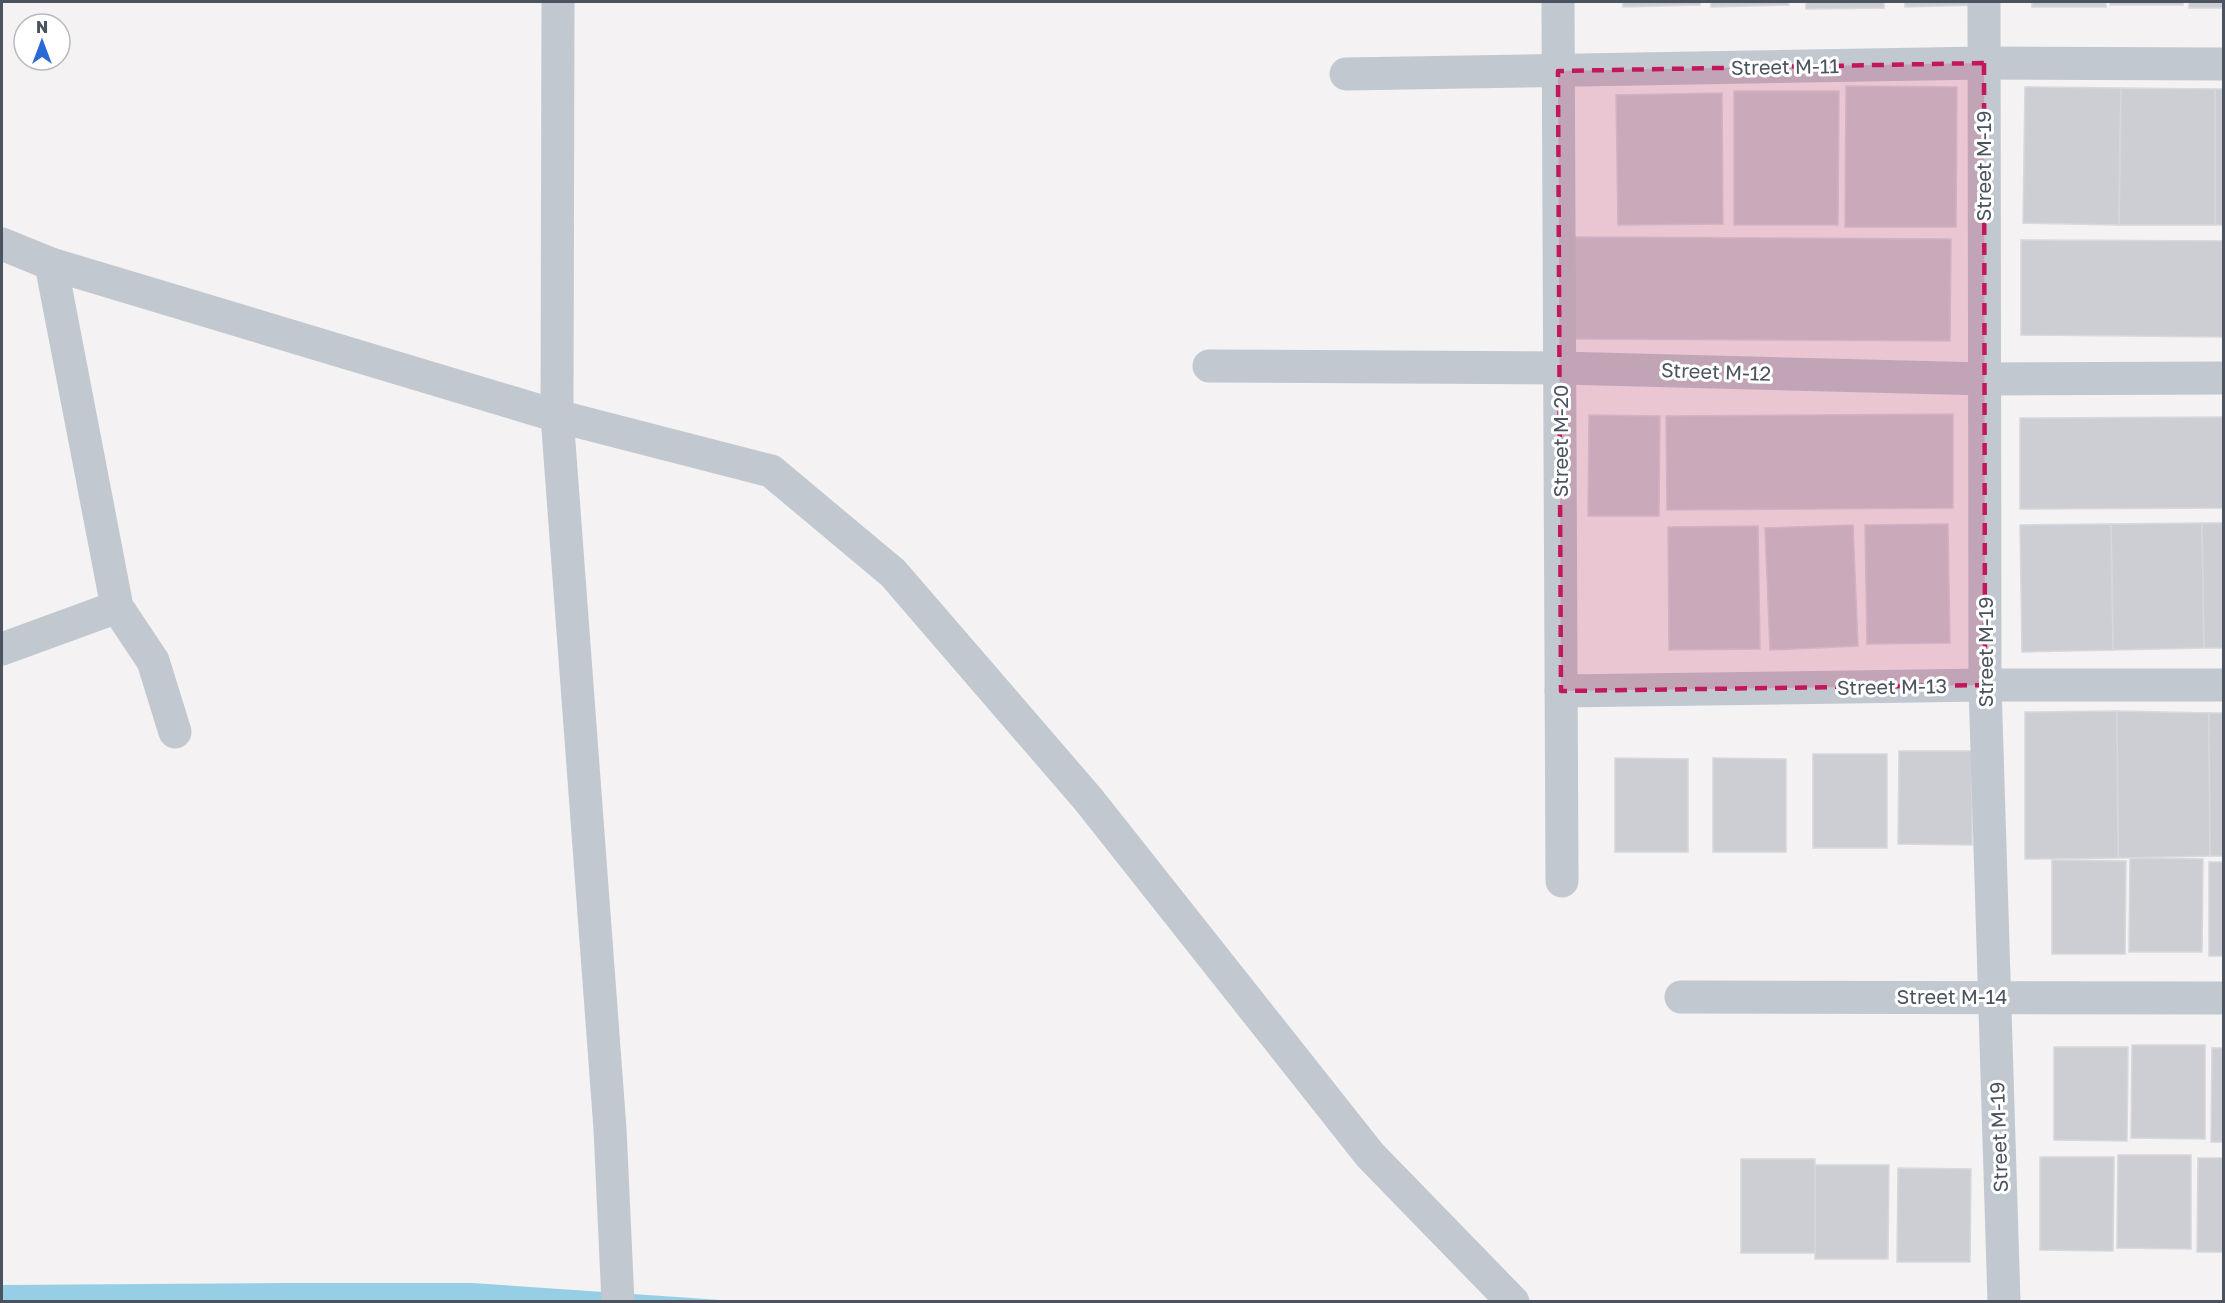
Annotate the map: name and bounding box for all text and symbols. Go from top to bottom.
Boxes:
north arrow [12,12,72,72]
text: N [36,17,48,37]
street label: Street M-11 [1731,53,1840,79]
street label: Street M-19 [1971,111,1995,221]
street label: Street M-12 [1660,357,1772,385]
street label: Street M-20 [1548,385,1572,498]
street label: Street M-19 [1973,597,1997,707]
street label: Street M-13 [1837,673,1947,699]
street label: Street M-14 [1897,984,2007,1008]
street label: Street M-19 [1984,1081,2012,1193]

